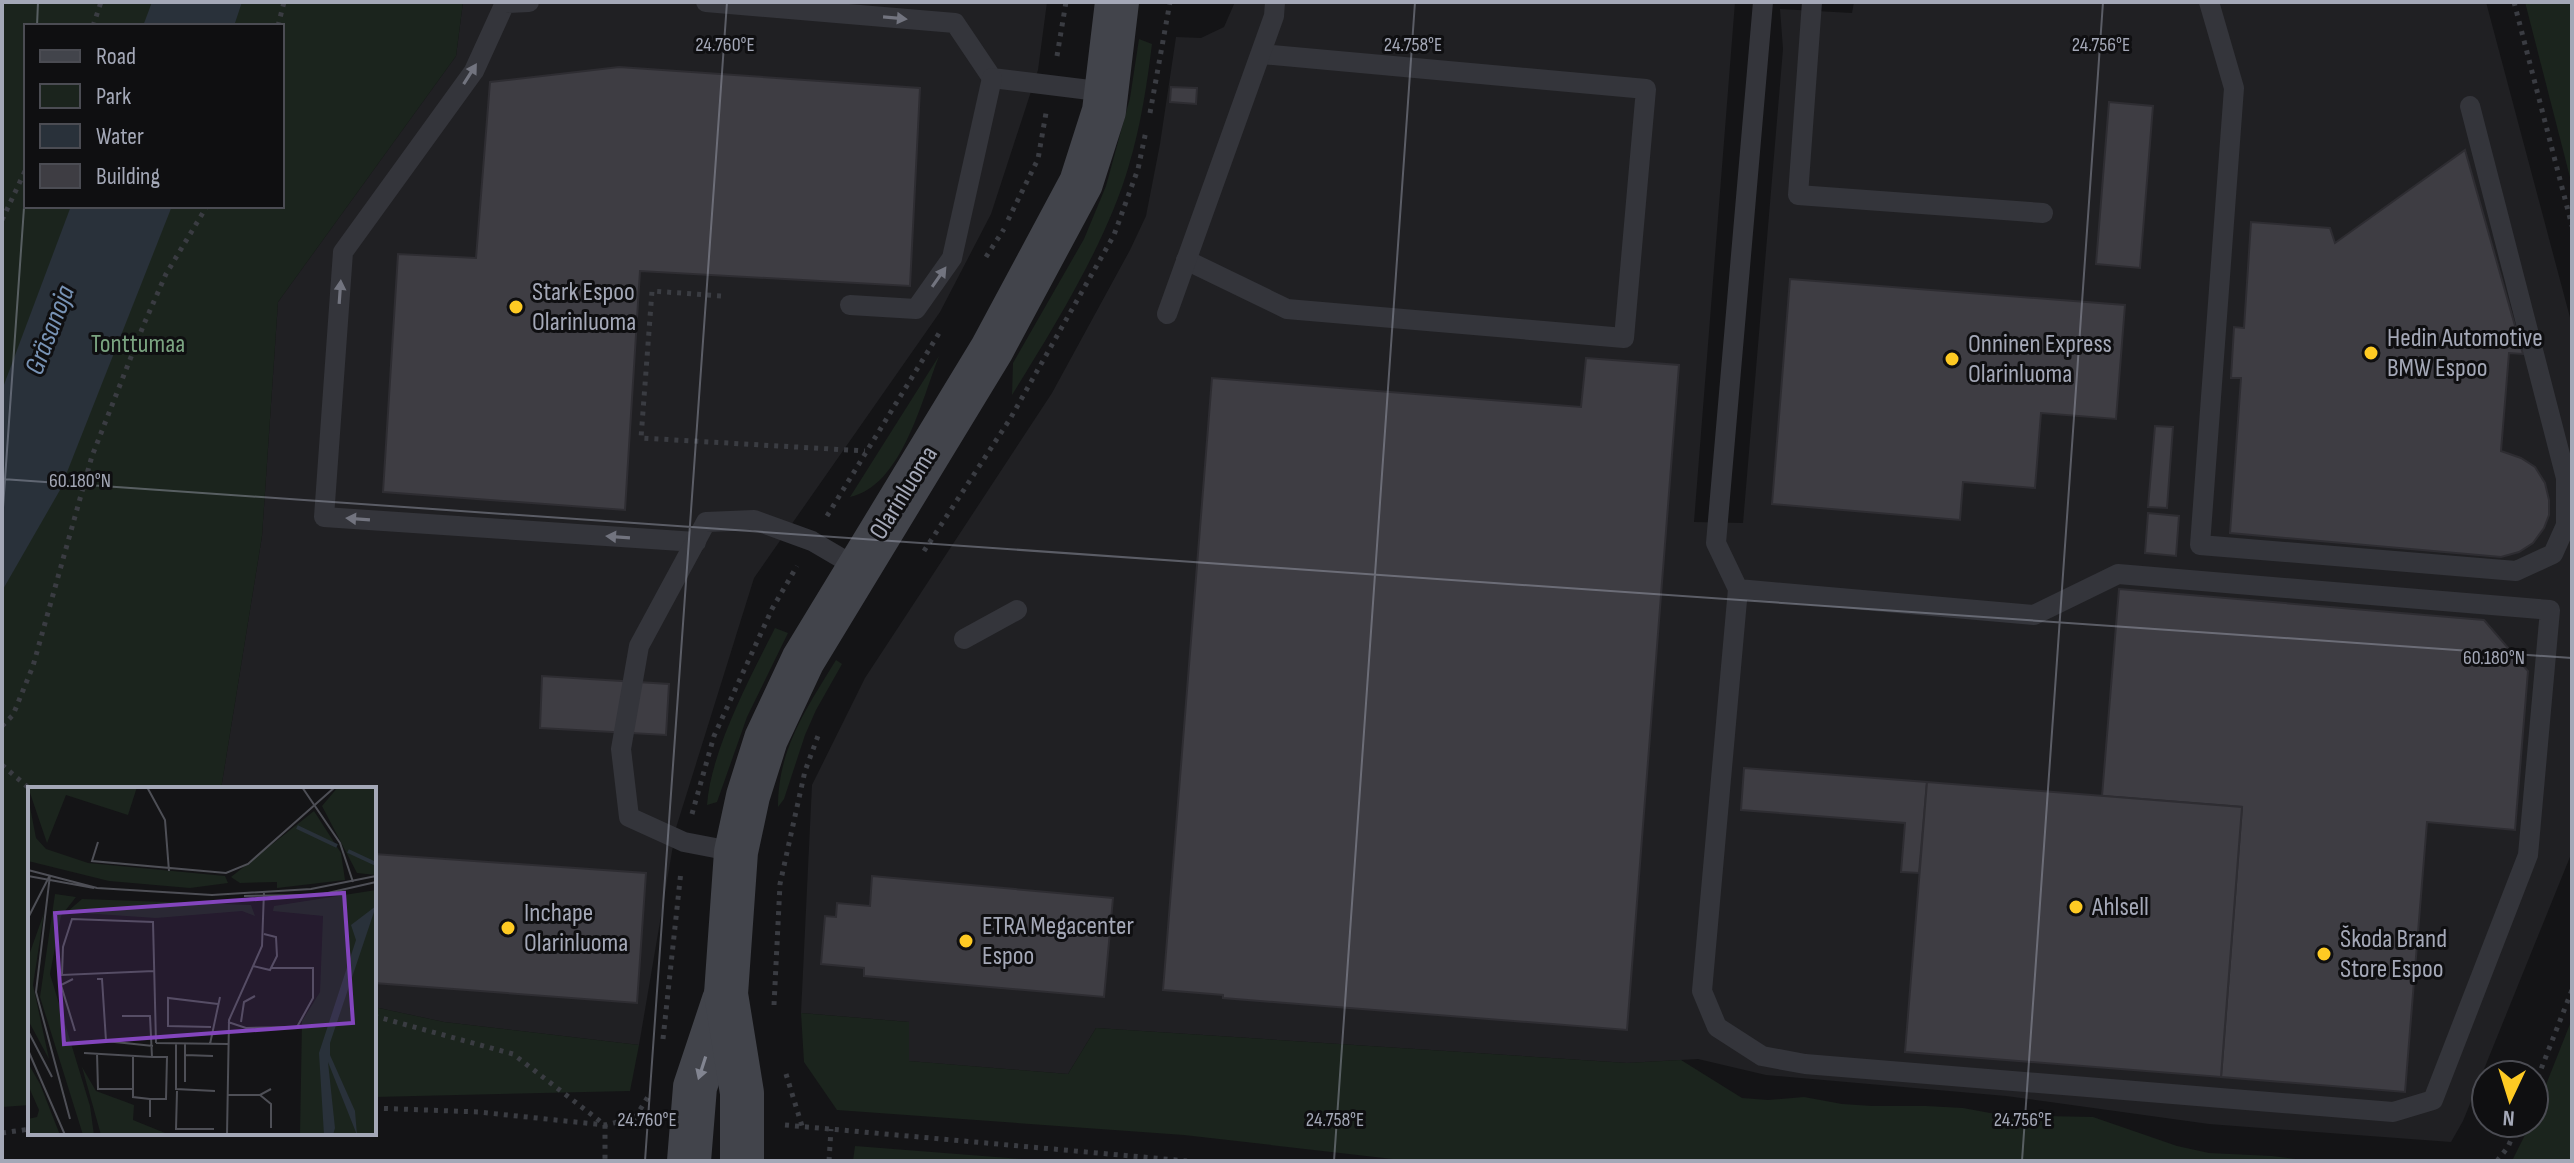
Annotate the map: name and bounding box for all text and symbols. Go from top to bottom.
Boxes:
one-way arrow [883,12,908,25]
legend [24,24,284,208]
text: 24.760°E [695,33,755,57]
text: 24.758°E [1384,33,1442,57]
text: 24.756°E [2072,33,2130,57]
text: Road [96,42,136,71]
one-way arrow [463,63,477,85]
text: Park [96,82,131,111]
text: Water [96,122,144,151]
text: Building [96,162,160,191]
one-way arrow [931,266,946,287]
place label: Stark Espoo Olarinluoma [532,277,636,338]
water label: Gräsanoja [18,280,82,379]
one-way arrow [334,280,347,305]
marker: Stark Espoo Olarinluoma [507,298,525,316]
place label: Hedin Automotive BMW Espoo [2387,323,2543,384]
park label: Tonttumaa [91,329,185,360]
place label: Onninen Express Olarinluoma [1968,329,2112,390]
marker: Hedin Automotive BMW Espoo [2362,344,2380,362]
marker: Onninen Express Olarinluoma [1943,350,1961,368]
street label: Olarinluoma [863,441,945,545]
text: 60.180°N [49,469,111,493]
one-way arrow [345,513,370,526]
one-way arrow [605,530,630,543]
text: 60.180°N [2463,646,2525,670]
inset map [28,787,376,1135]
place label: Ahlsell [2091,892,2149,923]
place label: Inchape Olarinluoma [524,898,628,959]
marker: Ahlsell [2067,898,2085,916]
place label: ETRA Megacenter Espoo [982,911,1135,972]
marker: Inchape Olarinluoma [499,919,517,937]
place label: Škoda Brand Store Espoo [2340,924,2447,985]
marker: ETRA Megacenter Espoo [957,932,975,950]
marker: Škoda Brand Store Espoo [2315,945,2333,963]
one-way arrow [695,1057,707,1081]
north arrow [2470,1059,2550,1139]
text: N [2502,1104,2516,1131]
text: 24.760°E [617,1108,677,1132]
text: 24.758°E [1306,1108,1364,1132]
text: 24.756°E [1994,1108,2052,1132]

